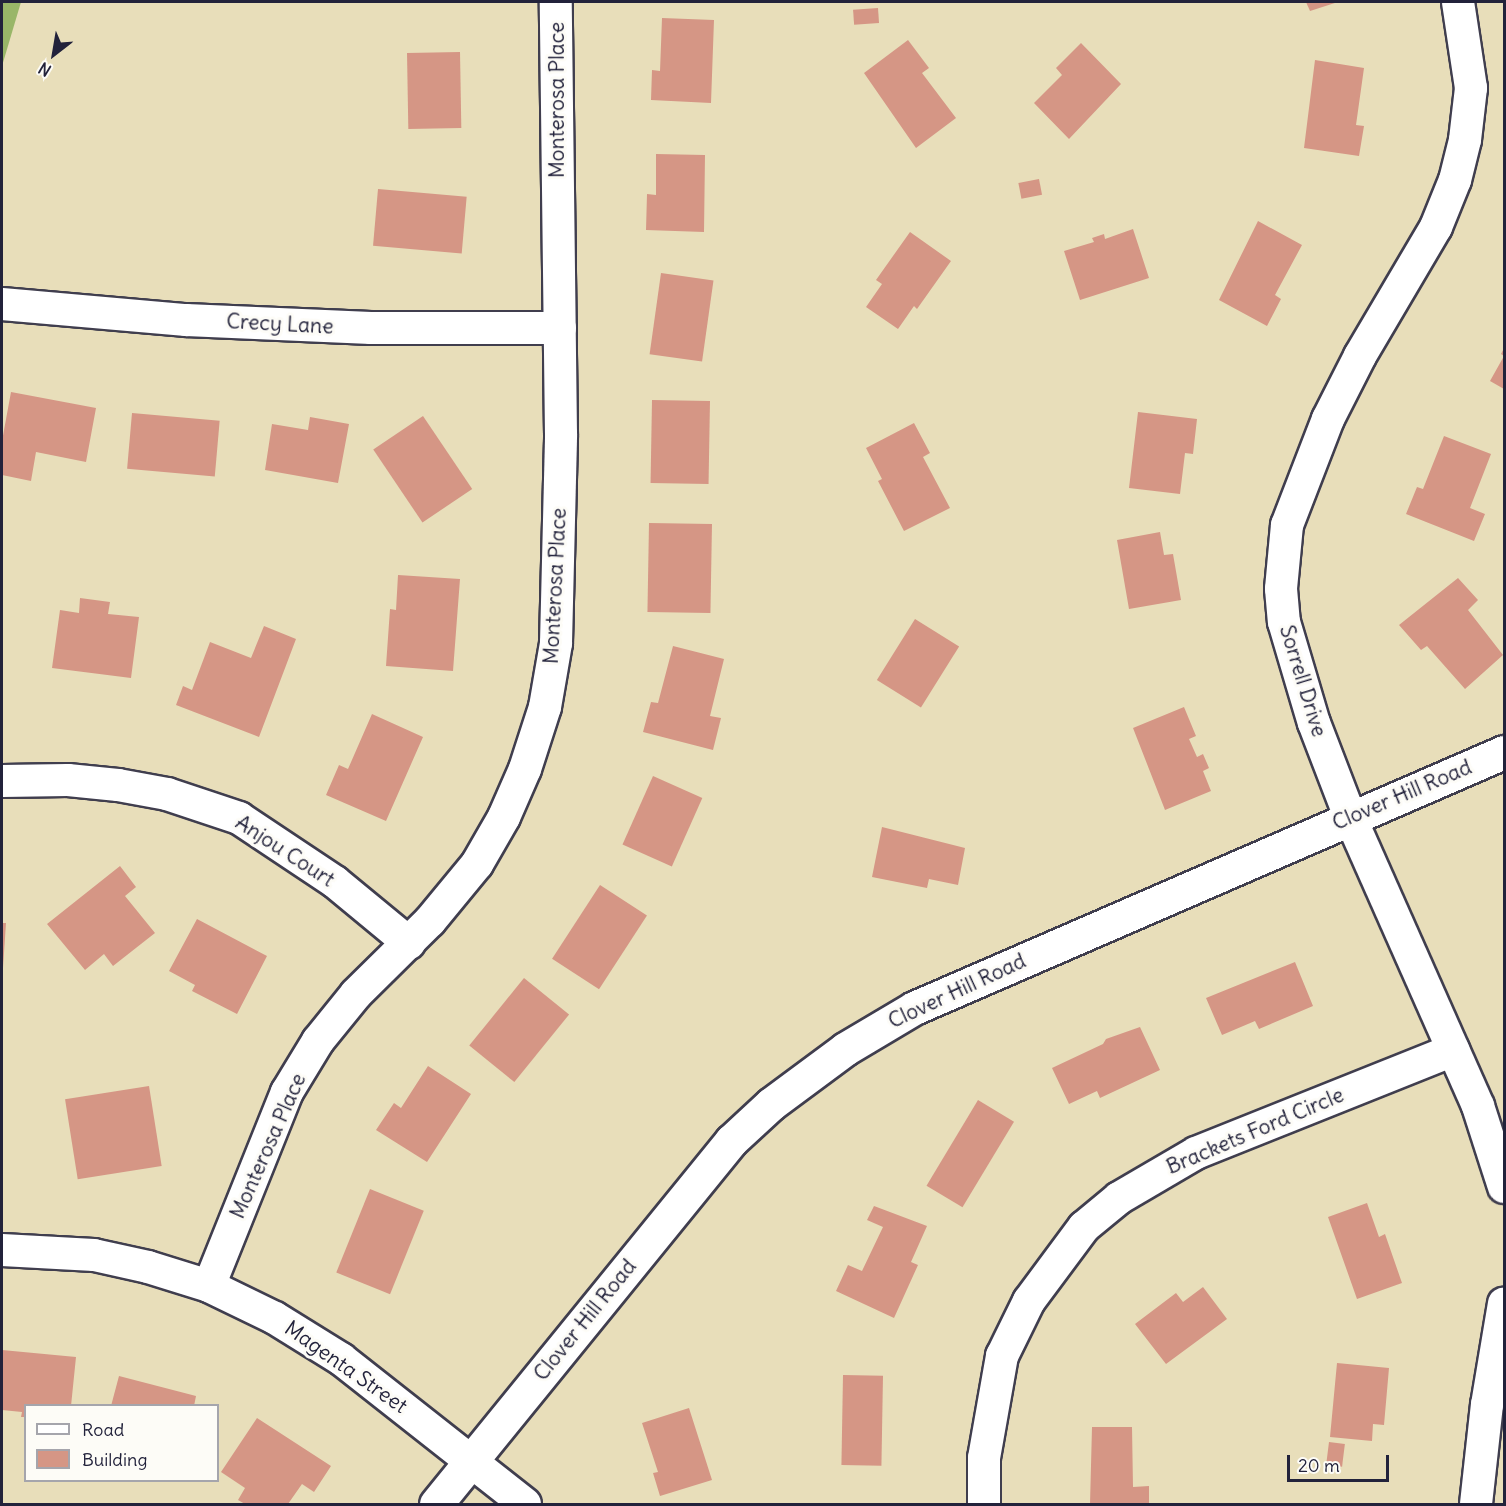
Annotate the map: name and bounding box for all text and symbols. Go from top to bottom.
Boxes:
street label: Monterosa Place [544,22,570,178]
north arrow [24,24,84,84]
text: N [35,58,55,81]
street label: Crecy Lane [226,309,334,339]
street label: Monterosa Place [538,507,572,665]
street label: Sorrell Drive [1274,622,1332,740]
street label: Clover Hill Road [1329,754,1475,836]
street label: Anjou Court [231,810,339,892]
street label: Clover Hill Road [884,948,1030,1034]
street label: Monterosa Place [225,1069,311,1223]
street label: Brackets Ford Circle [1163,1082,1347,1180]
street label: Clover Hill Road [528,1254,642,1386]
street label: Magenta Street [280,1315,412,1419]
legend [24,1404,219,1482]
text: Road [82,1418,124,1441]
scale bar [1290,1443,1392,1481]
text: Building [82,1448,147,1471]
text: 20 m [1298,1454,1340,1477]

